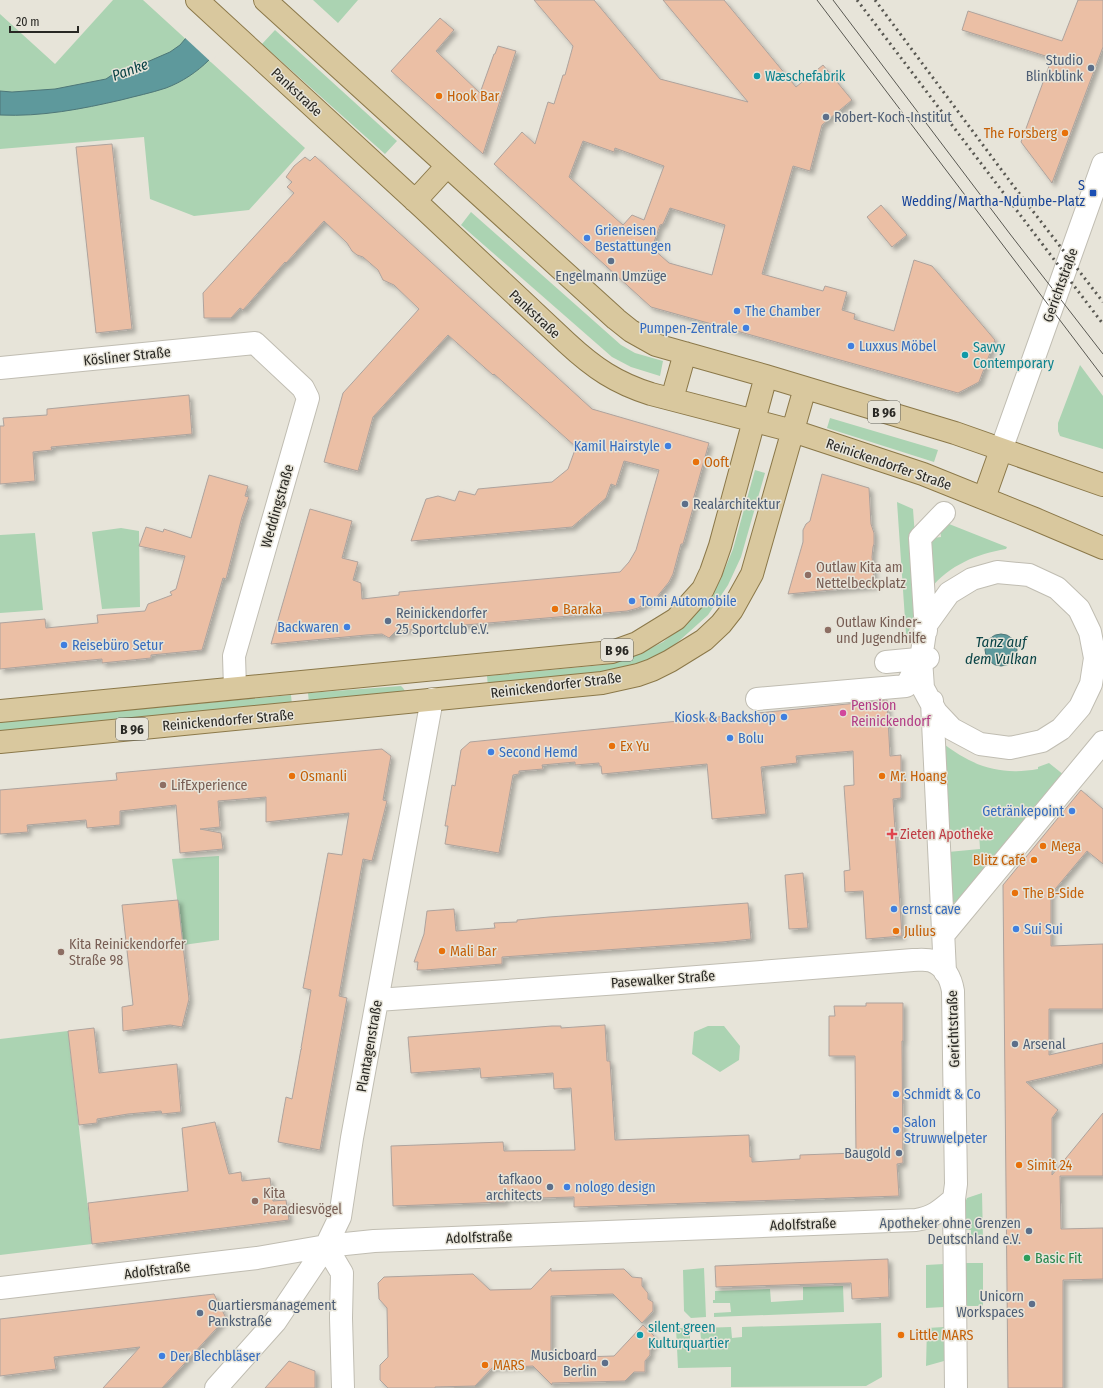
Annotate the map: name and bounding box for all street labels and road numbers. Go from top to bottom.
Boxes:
street label: Pankstraße [268,64,326,120]
street label: Gerichtstraße [1039,246,1082,325]
street label: Pankstraße [506,286,564,342]
street label: Kösliner Straße [83,343,172,370]
road number: B 96 [868,401,900,423]
street label: Reinickendorfer Straße [824,435,954,494]
street label: Weddingstraße [257,462,298,550]
road number: B 96 [601,639,633,661]
street label: Reinickendorfer Straße [490,669,623,702]
street label: Reinickendorfer Straße [162,706,294,735]
road number: B 96 [116,718,148,740]
street label: Pasewalker Straße [610,967,716,992]
street label: Gerichtstraße [944,990,963,1068]
street label: Plantagenstraße [353,999,386,1093]
street label: Adolfstraße [770,1215,837,1234]
street label: Adolfstraße [446,1228,513,1247]
street label: Adolfstraße [123,1258,191,1283]

